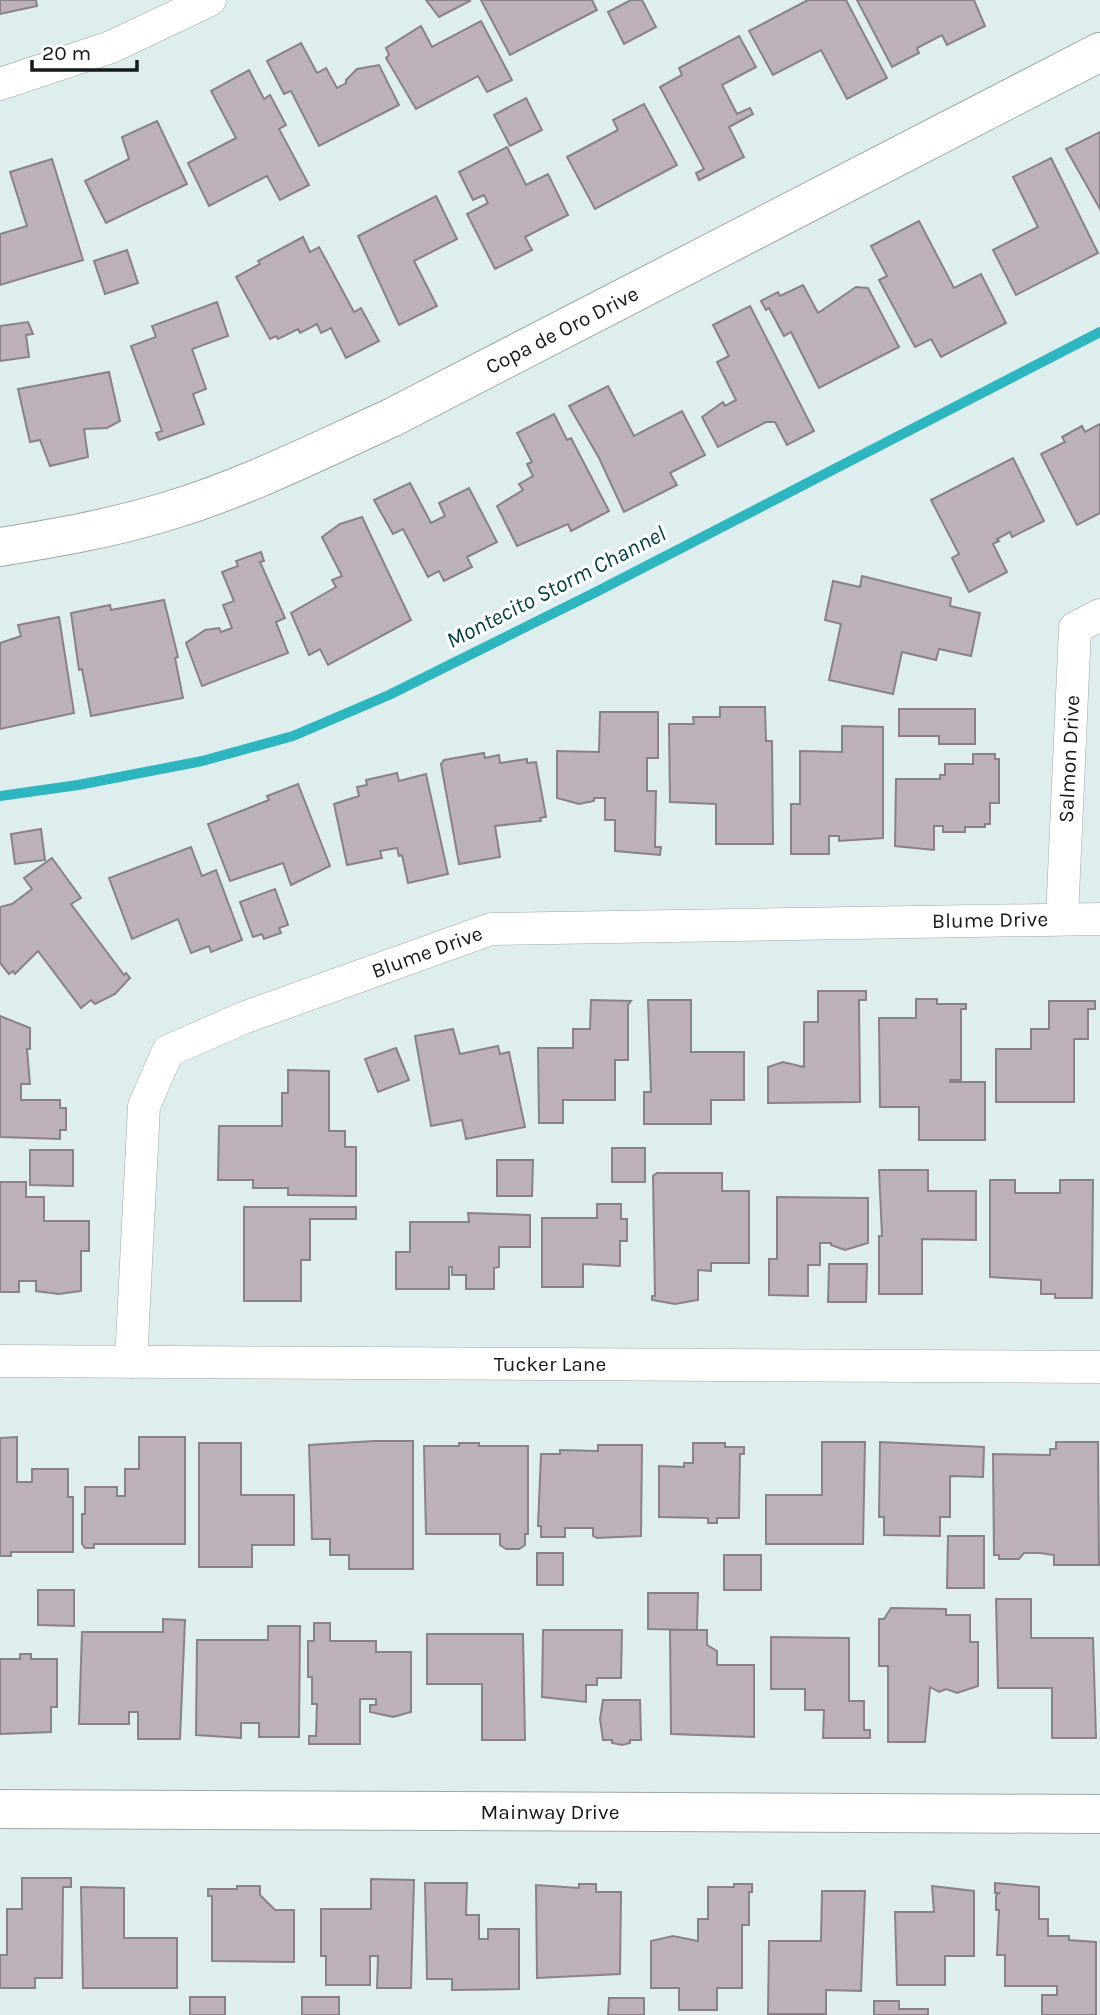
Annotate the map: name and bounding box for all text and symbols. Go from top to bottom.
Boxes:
scale bar [32,28,136,72]
text: 20 m [42,41,91,65]
street label: Copa de Oro Drive [482,281,642,379]
water label: Montecito Storm Channel [442,520,670,654]
street label: Salmon Drive [1054,694,1084,824]
street label: Blume Drive [932,907,1048,933]
street label: Blume Drive [368,921,486,983]
street label: Tucker Lane [494,1352,606,1376]
street label: Mainway Drive [481,1800,619,1824]

